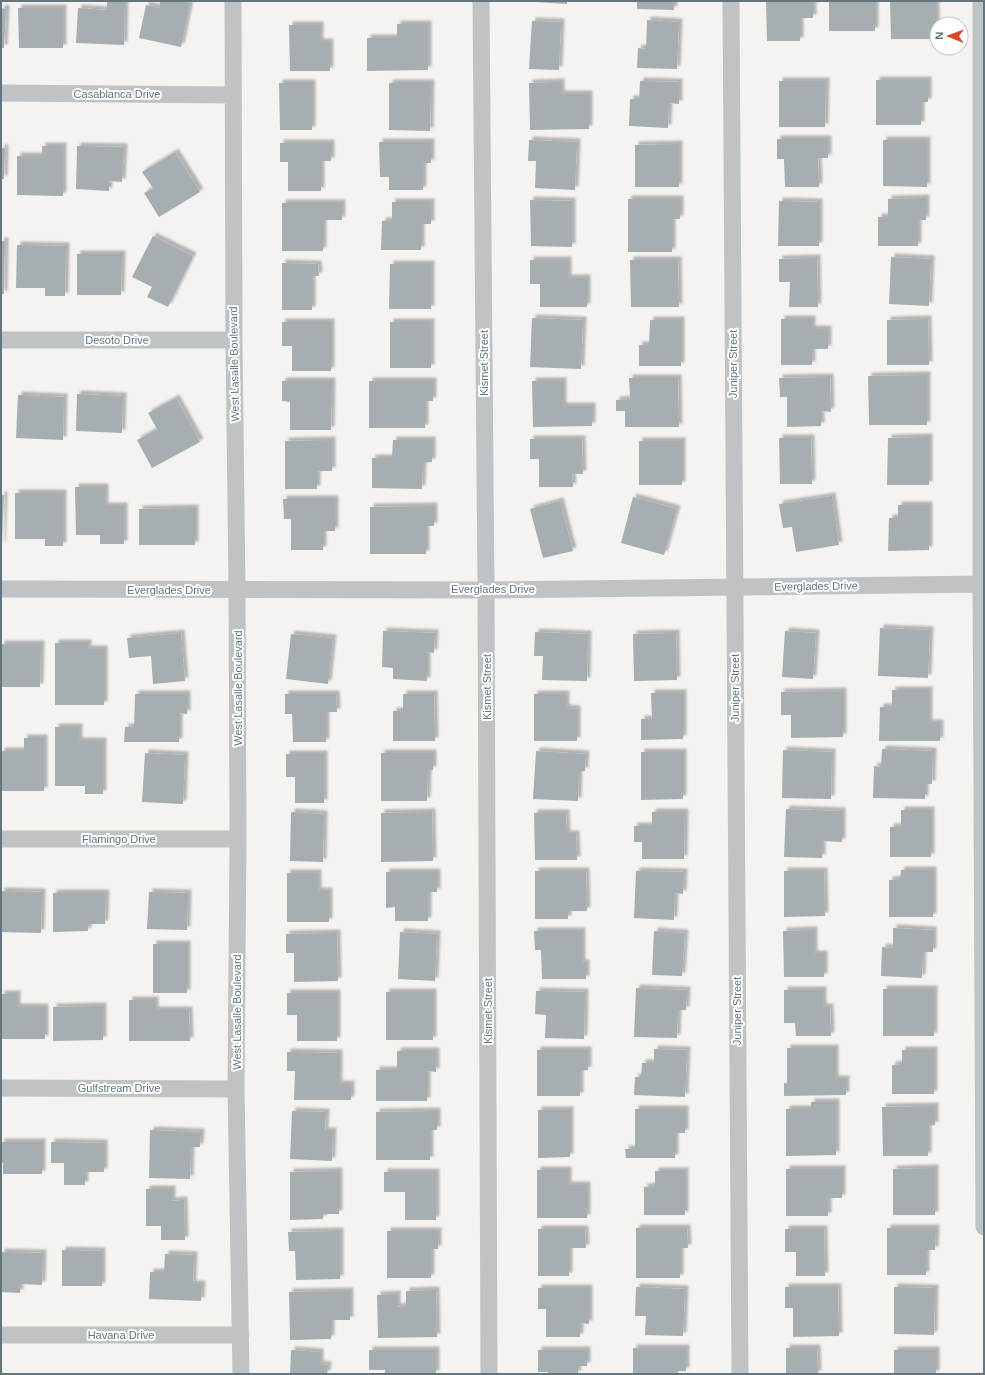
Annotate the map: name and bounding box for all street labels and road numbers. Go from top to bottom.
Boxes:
street label: Casablanca Drive [74,88,160,100]
street label: West Lasalle Boulevard [227,306,241,422]
street label: Kismet Street [478,330,490,396]
street label: Juniper Street [727,330,739,398]
street label: Desoto Drive [85,334,149,346]
street label: Everglades Drive [774,579,858,593]
street label: Everglades Drive [451,583,535,595]
street label: Everglades Drive [127,584,211,596]
street label: West Lasalle Boulevard [232,630,244,746]
street label: Kismet Street [481,654,493,720]
street label: Juniper Street [729,654,741,722]
street label: Flamingo Drive [82,833,156,845]
street label: West Lasalle Boulevard [231,954,243,1070]
street label: Juniper Street [731,977,743,1045]
street label: Kismet Street [482,978,494,1044]
street label: Gulfstream Drive [78,1082,160,1094]
street label: Havana Drive [88,1329,154,1341]

